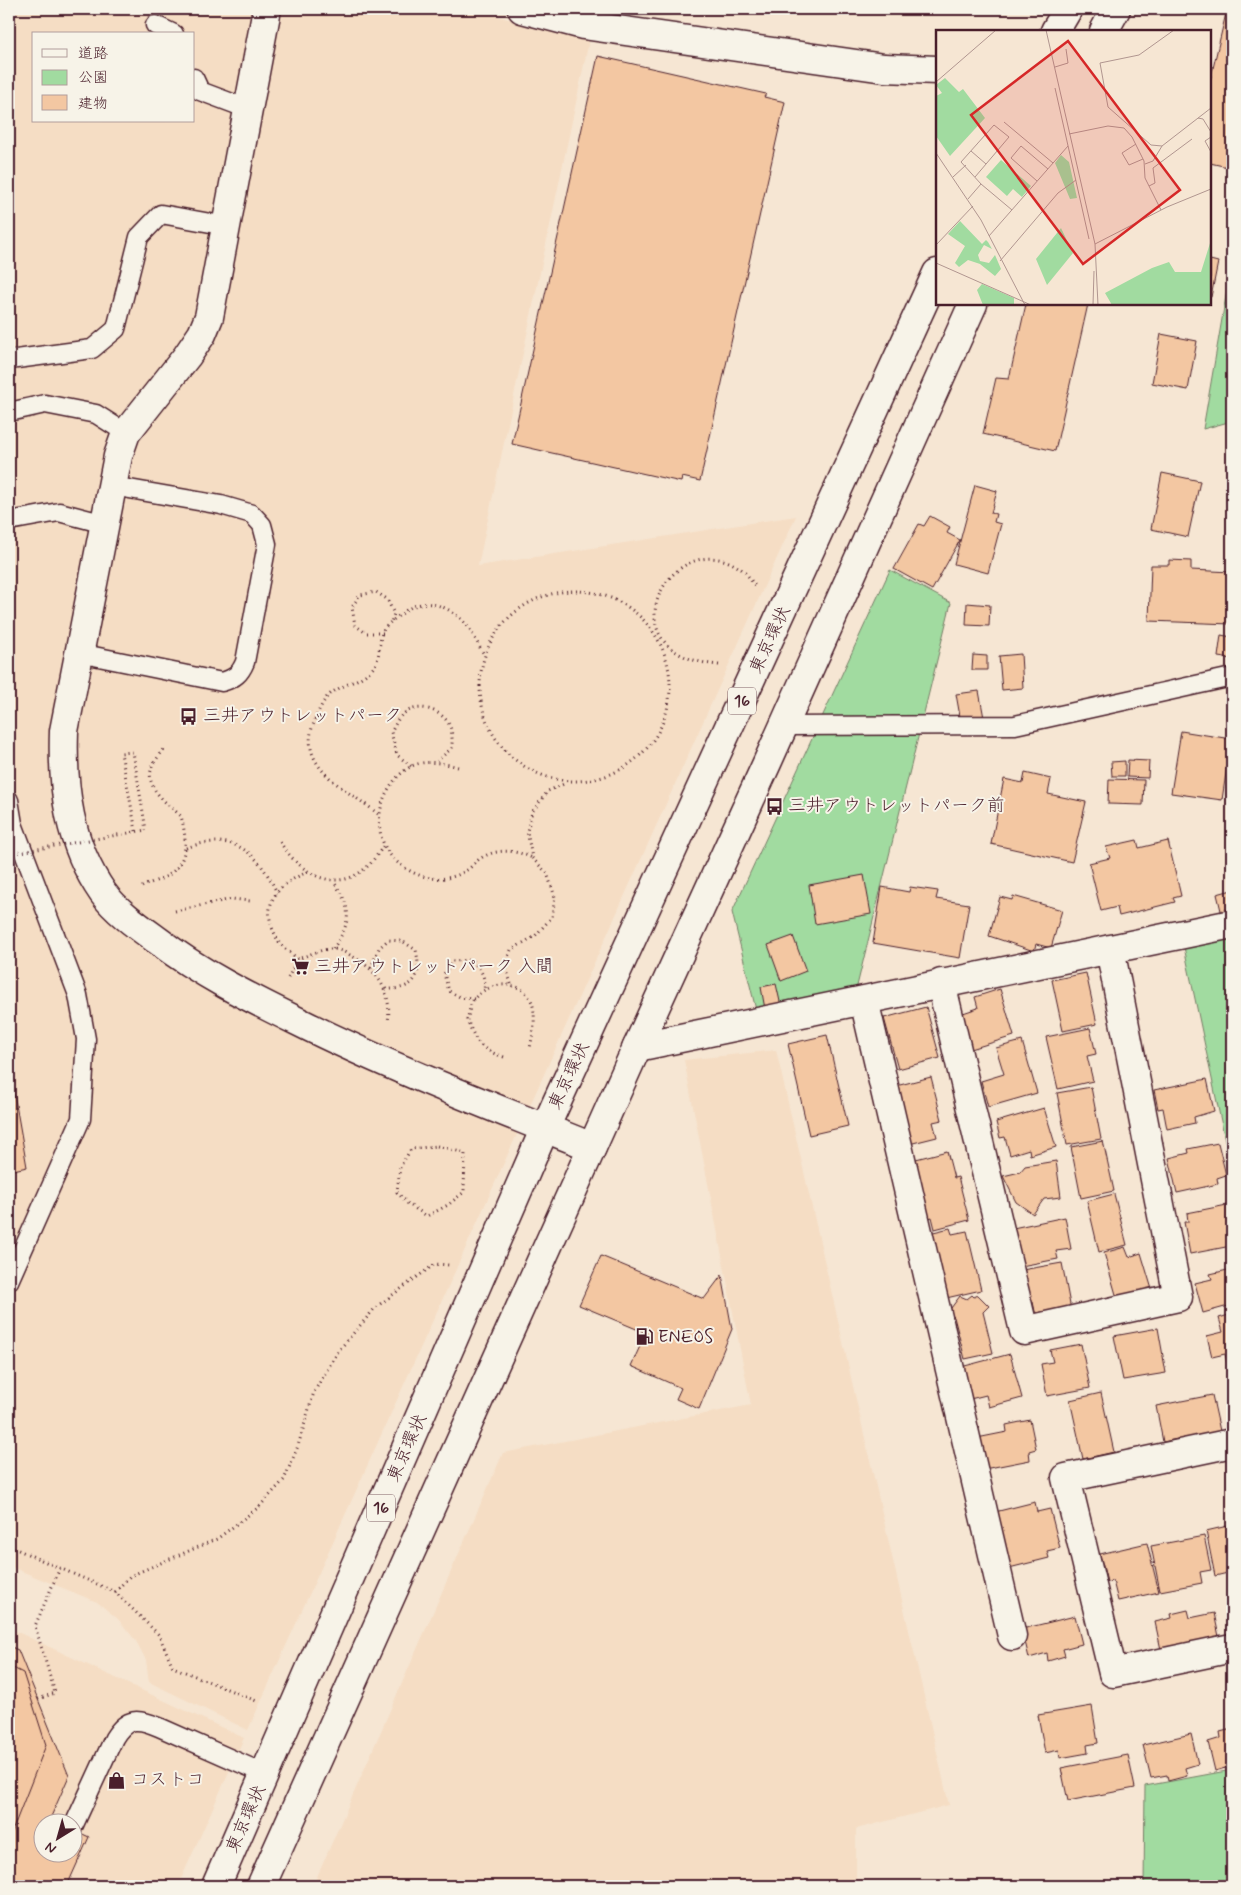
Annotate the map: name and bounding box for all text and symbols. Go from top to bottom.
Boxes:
inset map [936,30,1211,305]
legend [32,32,195,122]
text: 道路 [78,44,108,64]
text: 公園 [78,68,108,88]
text: 建物 [78,94,108,114]
street label: 東京環状 [744,602,796,678]
road number: 16 [728,688,756,714]
place label: 三井アウトレットパーク [203,704,402,728]
bus stop icon: 三井アウトレットパーク [179,706,199,726]
place label: 三井アウトレットパーク前 [788,794,1005,818]
bus stop icon: 三井アウトレットパーク前 [764,796,784,816]
place label: 三井アウトレットパーク 入間 [314,955,554,979]
supermarket icon: 三井アウトレットパーク 入間 [290,957,310,977]
street label: 東京環状 [543,1038,595,1114]
place label: ENEOS [658,1325,713,1349]
fuel station icon: ENEOS [634,1327,654,1347]
street label: 東京環状 [381,1410,433,1486]
road number: 16 [367,1495,395,1522]
place label: コストコ [131,1768,204,1792]
shop icon: コストコ [107,1770,127,1790]
street label: 東京環状 [220,1781,272,1857]
north arrow [32,1812,82,1862]
text: N [42,1838,60,1858]

